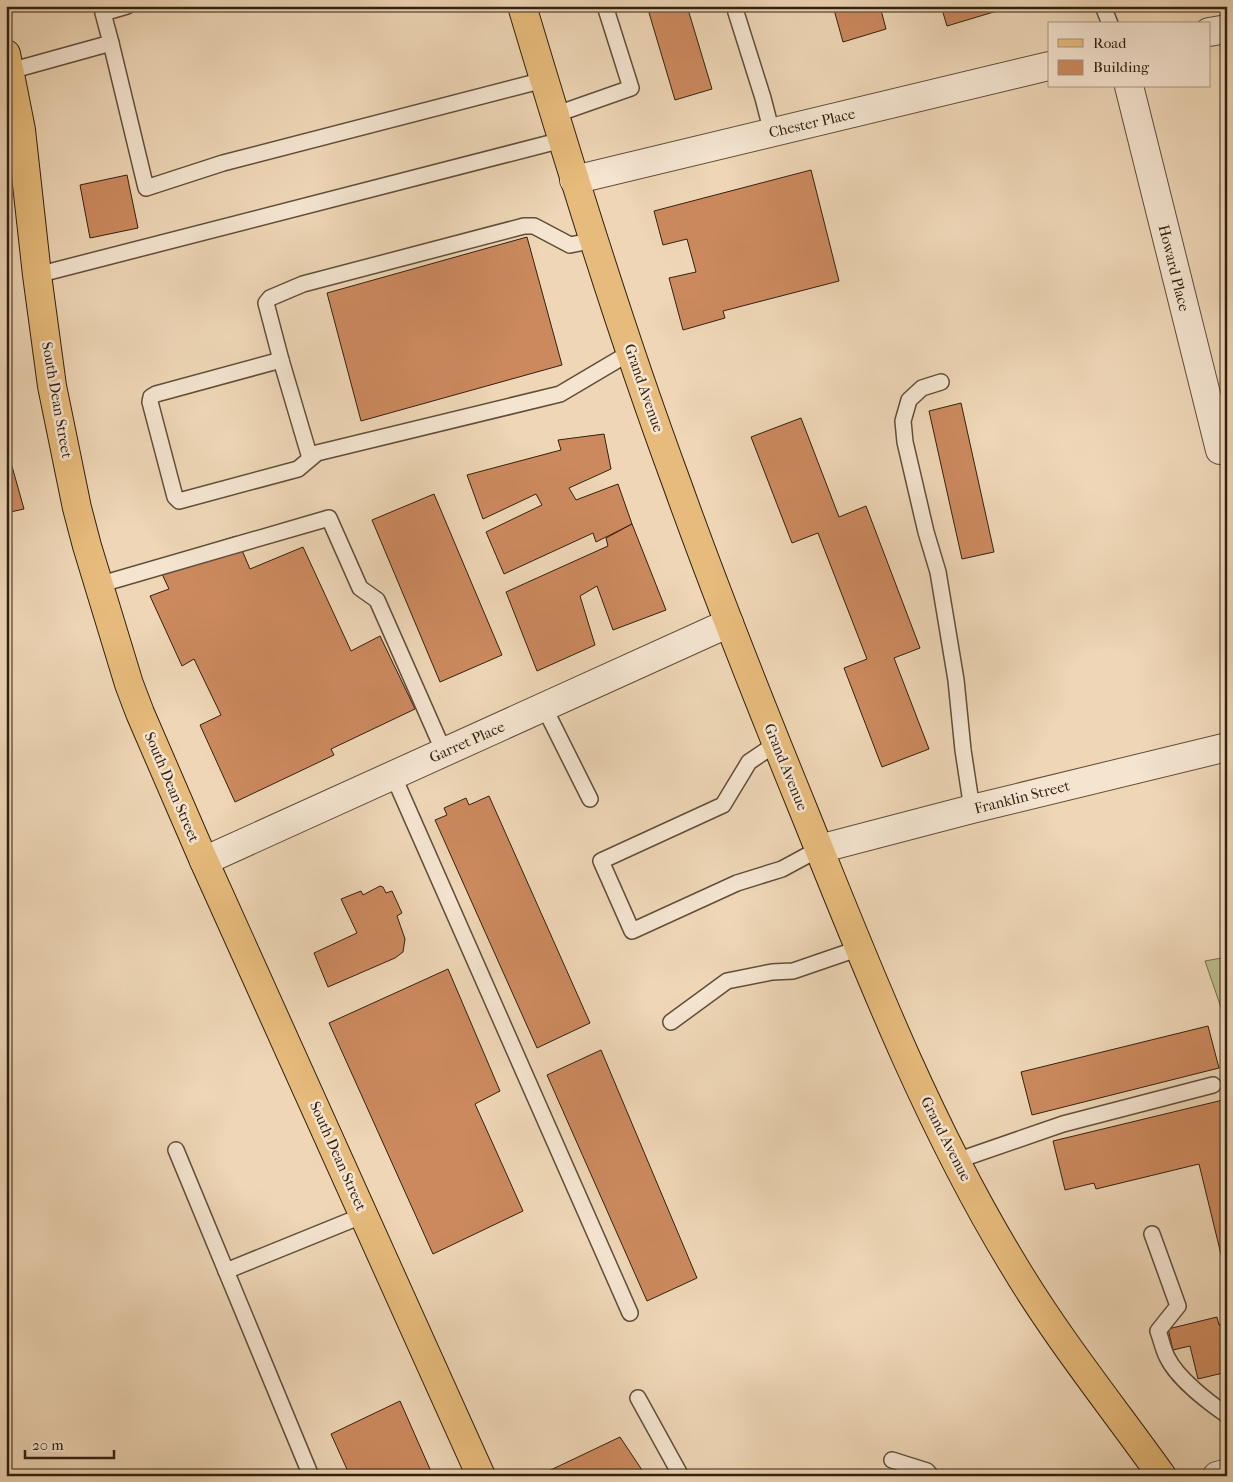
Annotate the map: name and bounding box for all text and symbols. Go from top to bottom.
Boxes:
legend [1048,22,1210,88]
text: Road [1093,34,1127,52]
text: Building [1093,58,1150,76]
street label: Chester Place [767,104,857,142]
street label: Howard Place [1155,223,1194,314]
street label: South Dean Street [38,340,76,460]
street label: Grand Avenue [620,341,668,435]
street label: Garret Place [427,717,508,767]
street label: Grand Avenue [760,721,812,814]
street label: South Dean Street [141,729,204,845]
street label: Franklin Street [972,776,1072,818]
street label: Grand Avenue [917,1094,975,1185]
street label: South Dean Street [306,1098,370,1214]
scale bar [25,1427,114,1459]
text: 20 m [32,1436,64,1454]

